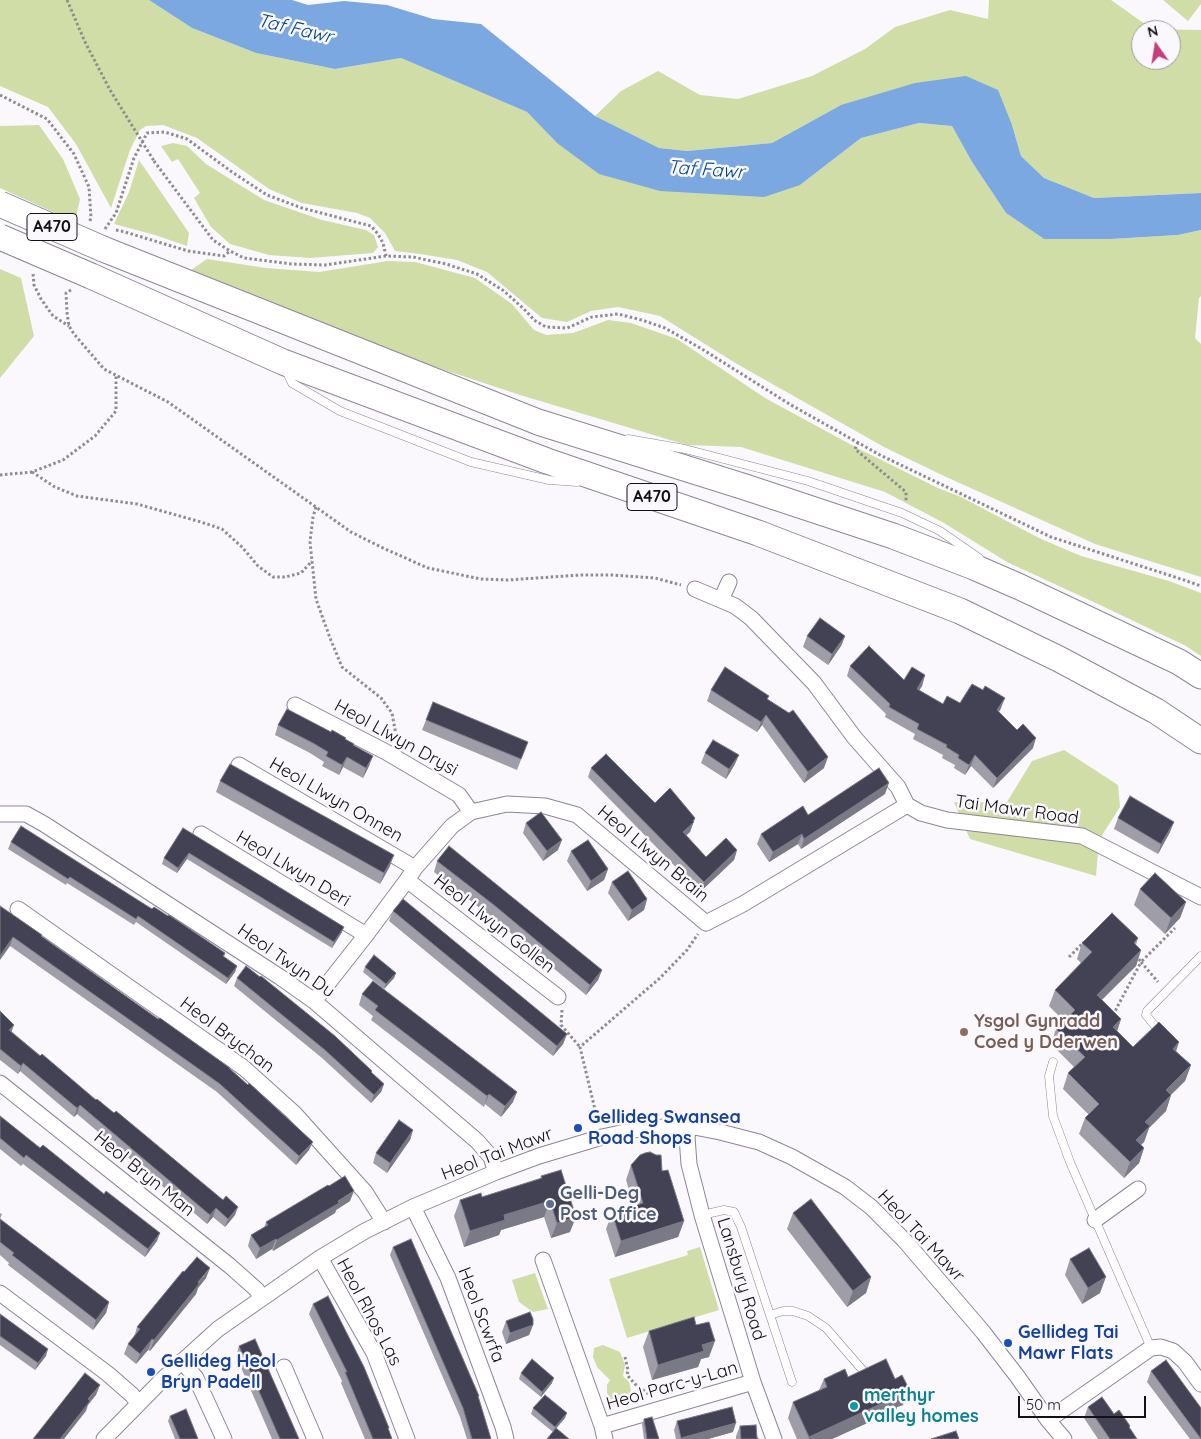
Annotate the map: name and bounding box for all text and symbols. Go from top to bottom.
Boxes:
water label: Taf Fawr [255,9,335,49]
north arrow [1131,20,1181,70]
text: N [1146,21,1160,41]
water label: Taf Fawr [667,156,745,184]
road number: A470 [27,213,77,240]
road number: A470 [627,484,677,511]
street label: Heol Llwyn Drysi [331,695,461,781]
street label: Heol Llwyn Onnen [265,753,407,847]
street label: Tai Mawr Road [954,791,1080,829]
street label: Heol Llwyn Brain [593,801,713,907]
street label: Heol Llwyn Deri [232,826,354,912]
street label: Heol Llwyn Gollen [429,870,559,978]
street label: Heol Twyn Du [233,919,339,1003]
street label: Heol Brychan [175,992,279,1078]
place label: Ysgol Gynradd Coed y Dderwen [974,1011,1118,1054]
marker: Ysgol Gynradd Coed y Dderwen [958,1026,970,1038]
place label: Gellideg Swansea Road Shops [588,1107,741,1150]
marker: Gellideg Swansea Road Shops [572,1122,584,1134]
street label: Heol Tai Mawr [438,1123,556,1185]
street label: Heol Bryn Man [89,1127,199,1221]
place label: Gelli-Deg Post Office [560,1183,657,1226]
street label: Heol Tai Mawr [873,1186,969,1286]
marker: Gelli-Deg Post Office [544,1198,556,1210]
street label: Lansbury Road [712,1215,770,1343]
street label: Heol Rhos Las [332,1255,406,1369]
street label: Heol Scwrfa [453,1264,509,1366]
place label: Gellideg Tai Mawr Flats [1018,1322,1118,1365]
marker: Gellideg Tai Mawr Flats [1002,1337,1014,1349]
place label: Gellideg Heol Bryn Padell [161,1351,276,1394]
street label: Heol Parc-y-Lan [604,1357,740,1415]
marker: Gellideg Heol Bryn Padell [145,1366,157,1378]
place label: merthyr valley homes [864,1385,979,1428]
scale bar [1021,1386,1148,1418]
text: 50 m [1026,1395,1061,1414]
marker: merthyr valley homes [848,1400,860,1412]

